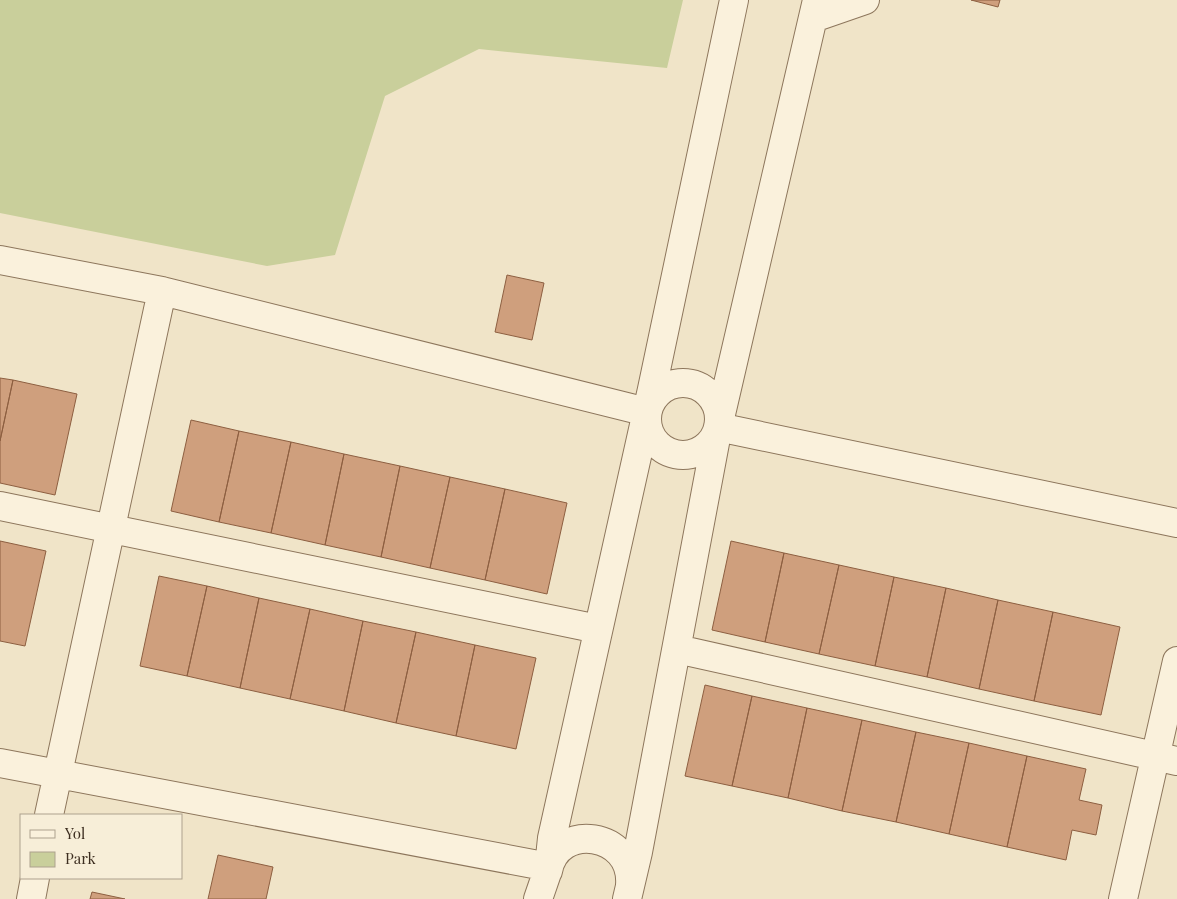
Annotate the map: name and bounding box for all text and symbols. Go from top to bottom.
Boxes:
legend [20,814,182,879]
text: Yol [64,823,85,843]
text: Park [65,848,97,868]

